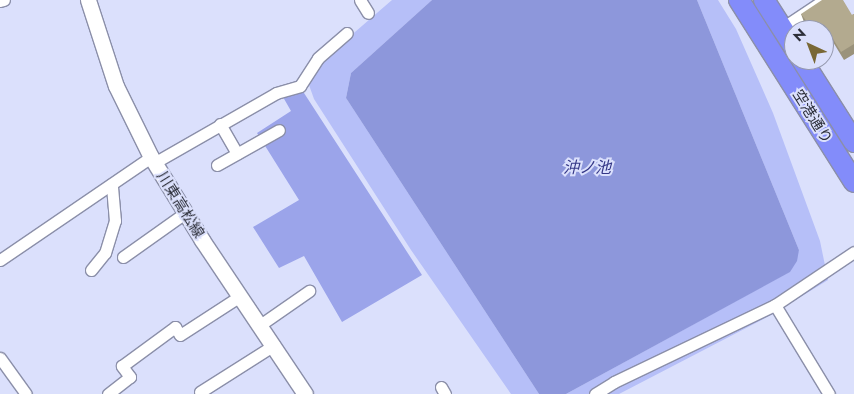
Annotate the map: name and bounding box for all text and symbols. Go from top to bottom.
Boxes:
north arrow [784,20,834,70]
text: N [789,24,810,46]
street label: 空港通り [788,87,836,147]
water label: 沖ノ池 [563,158,611,178]
street label: 川東高松線 [152,168,208,242]

